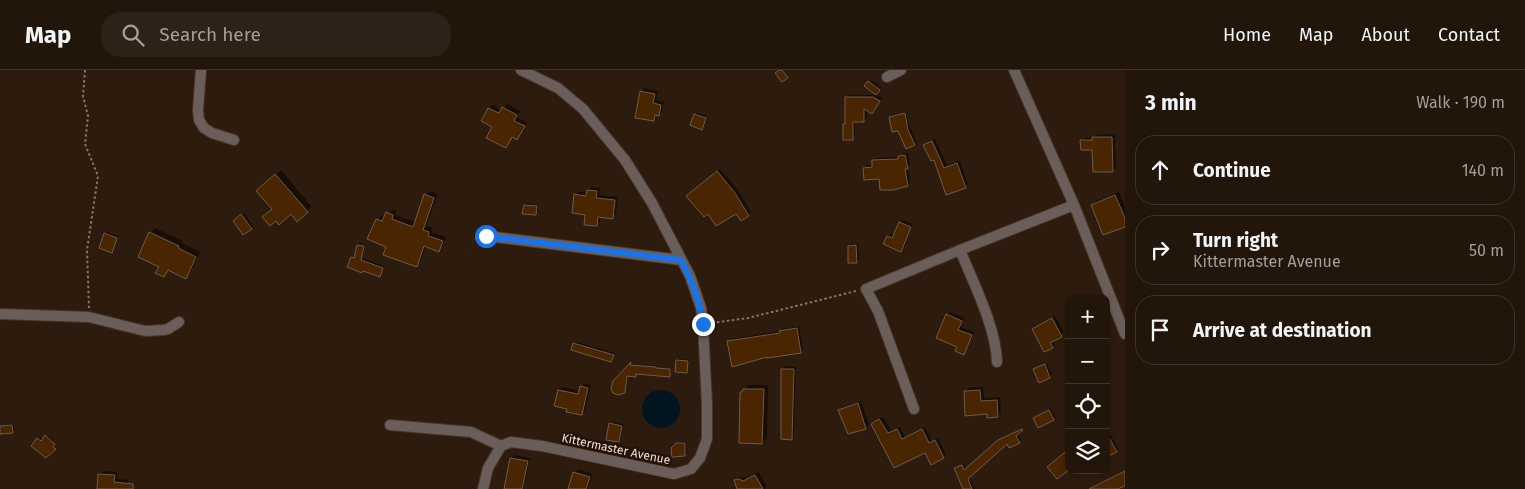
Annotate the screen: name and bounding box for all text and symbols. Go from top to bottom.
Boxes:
search box [101,12,451,57]
text: Map [25,21,71,49]
icon: search [119,21,147,49]
text: Search here [159,23,261,46]
text: Home [1223,24,1271,46]
text: Map [1299,24,1333,46]
text: About [1361,24,1410,46]
text: Contact [1438,24,1500,46]
text: 3 min [1145,90,1197,116]
text: Walk · 190 m [1416,93,1505,112]
icon: ahead [1146,156,1174,184]
text: Continue [1193,159,1271,182]
text: 140 m [1462,161,1504,180]
route start [475,225,498,248]
text: Turn right [1193,229,1278,252]
icon: right [1146,236,1174,264]
text: 50 m [1469,241,1504,260]
text: Kittermaster Avenue [1193,252,1341,271]
map controls [1065,294,1110,474]
button: + [1065,294,1110,339]
route end [692,313,715,336]
icon: arrive [1146,316,1174,344]
text: Arrive at destination [1193,319,1372,342]
button: − [1065,339,1110,384]
button: locate [1065,384,1110,429]
button: layers [1065,429,1110,474]
street label: Kittermaster Avenue [560,431,672,467]

